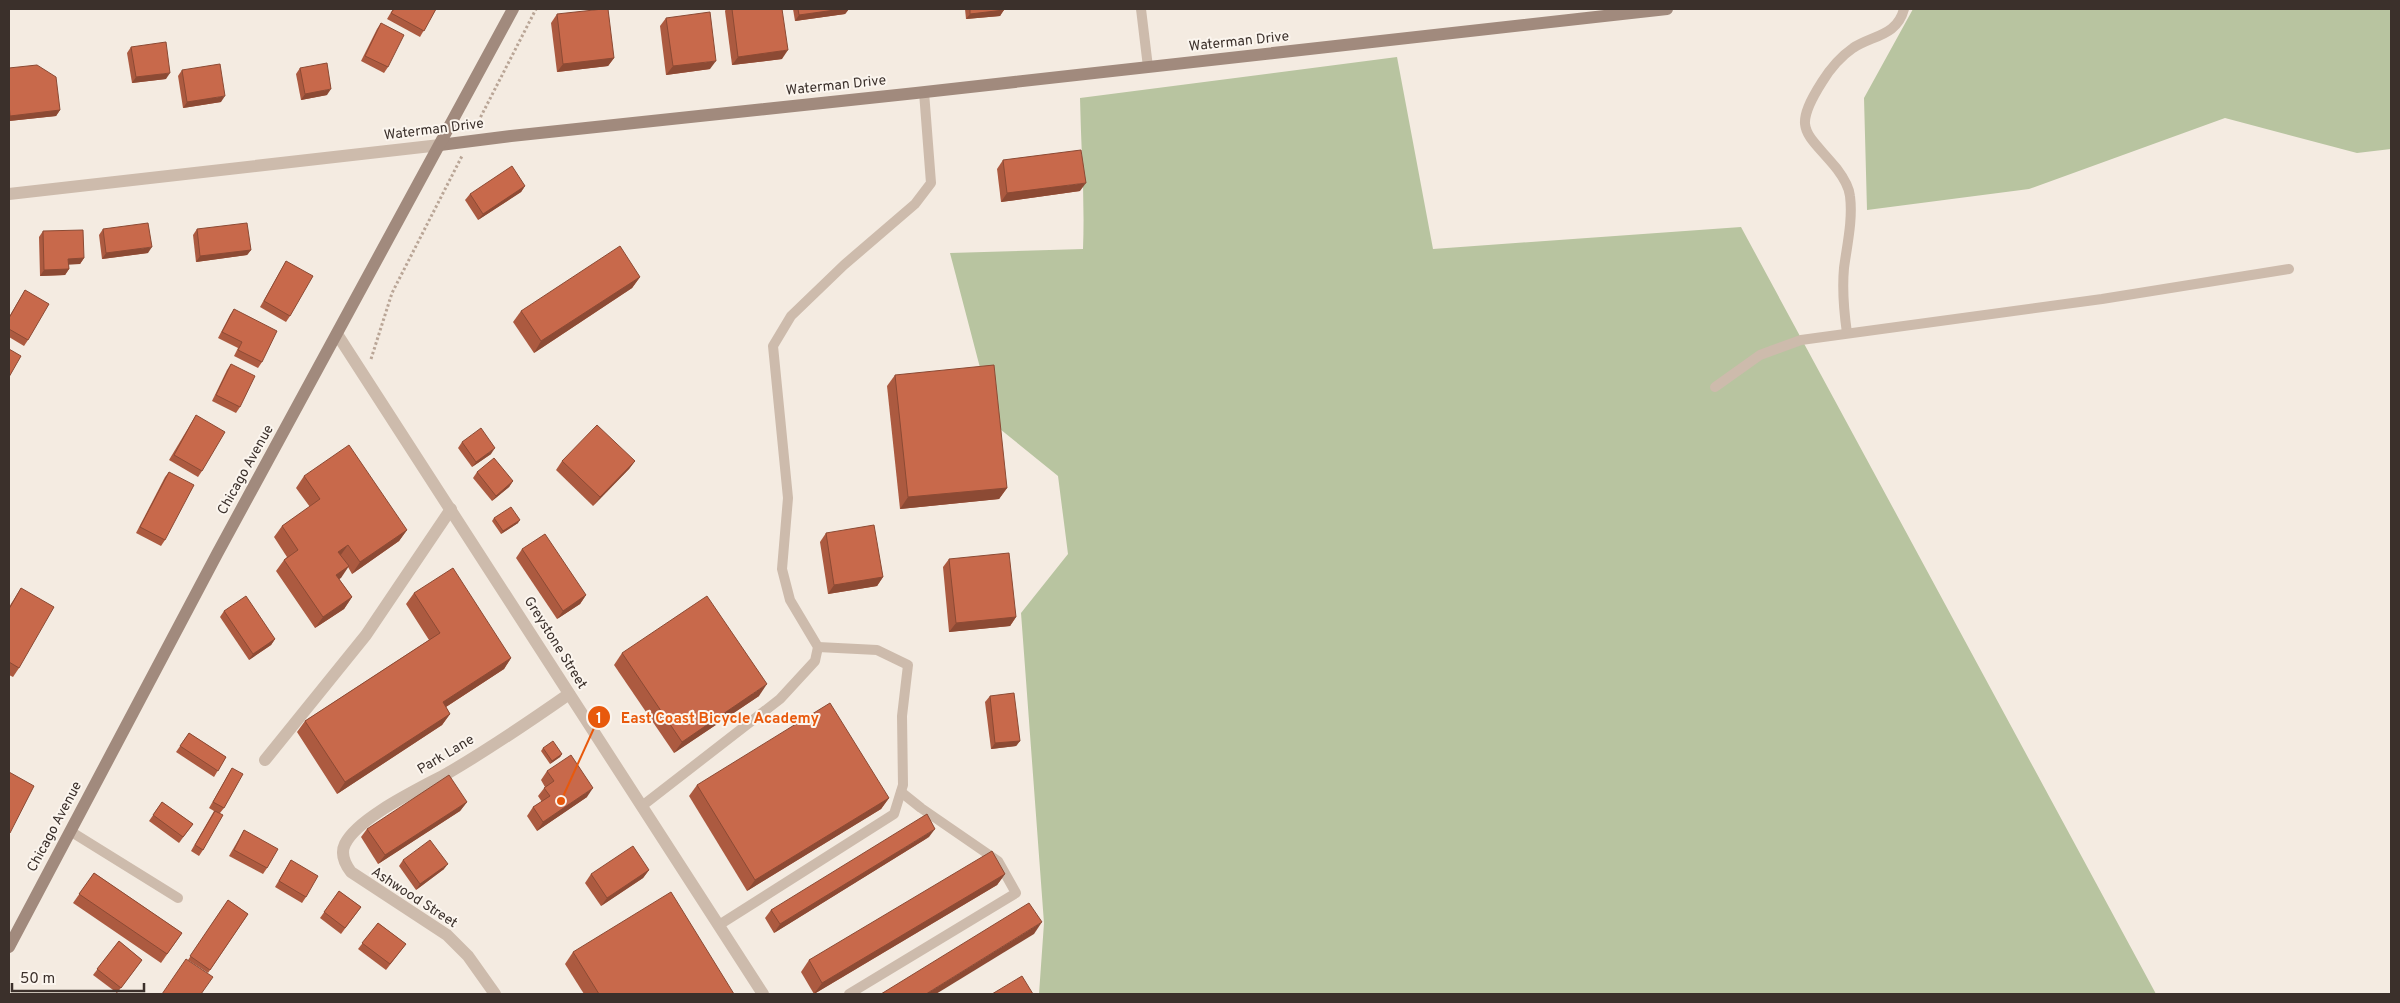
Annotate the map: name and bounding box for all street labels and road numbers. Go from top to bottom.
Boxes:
street label: Waterman Drive [1188,28,1290,56]
street label: Waterman Drive [785,72,887,100]
street label: Waterman Drive [383,115,485,145]
street label: Chicago Avenue [214,422,278,518]
street label: Greystone Street [520,594,590,692]
street label: Park Lane [415,731,477,779]
street label: Chicago Avenue [24,779,86,875]
street label: Ashwood Street [368,864,460,932]

